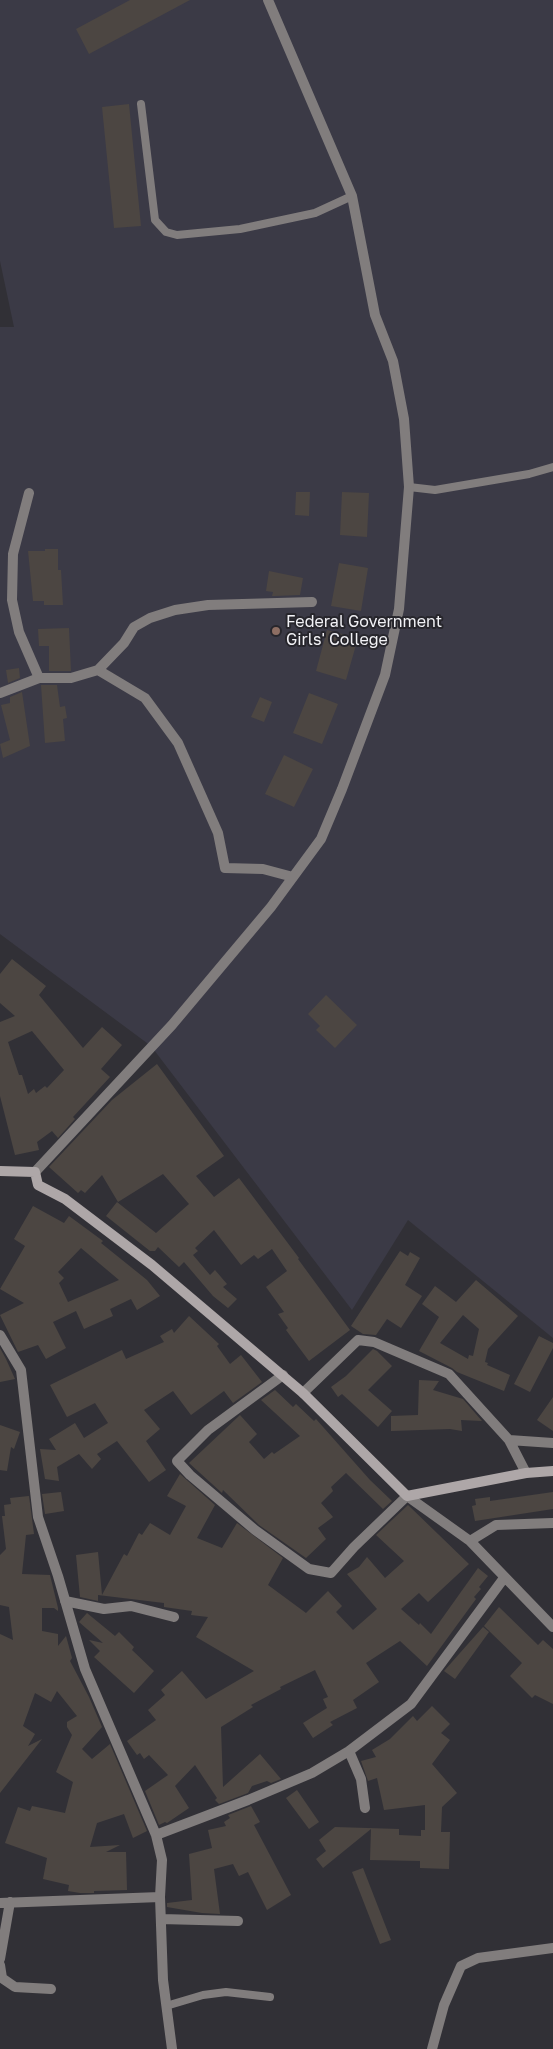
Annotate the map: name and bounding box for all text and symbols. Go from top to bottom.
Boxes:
place label: Federal Government Girls' College [286,612,442,650]
marker: Federal Government Girls' College [270,625,282,637]

